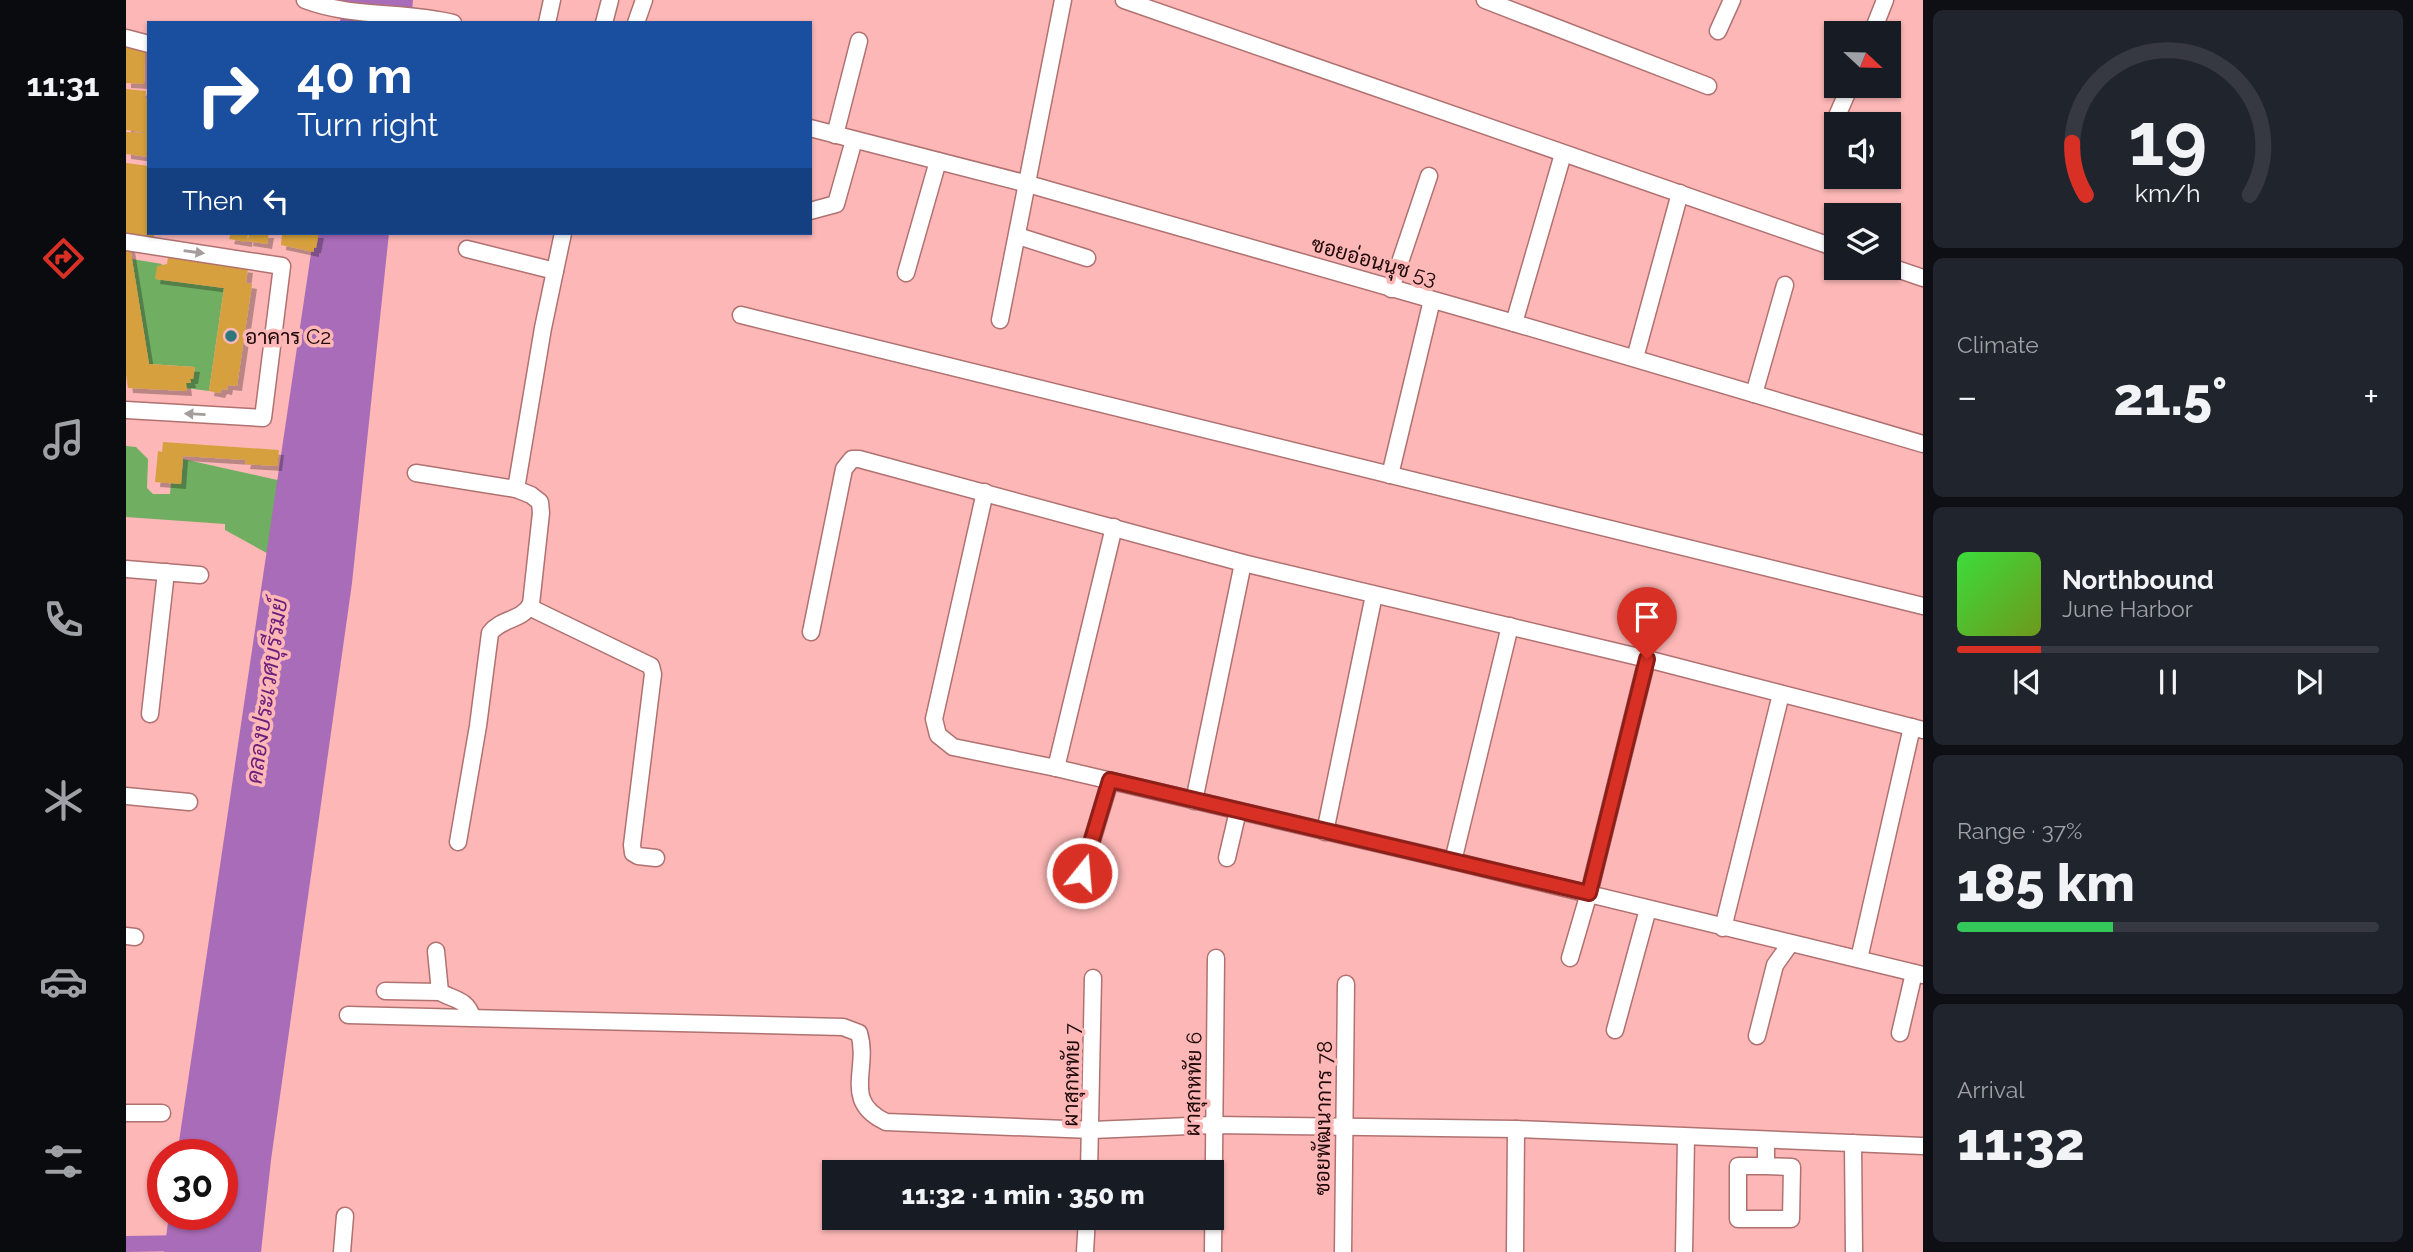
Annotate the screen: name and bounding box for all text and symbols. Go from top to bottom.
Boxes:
north arrow [1824,21,1900,98]
map controls [1824,21,1901,280]
text: 40 m [297,47,412,104]
icon: right [182,49,273,140]
text: 11:31 [26,66,100,103]
text: 19 [2129,98,2207,183]
text: Turn right [297,106,438,143]
button: sound [1824,112,1901,189]
text: km/h [2135,178,2201,208]
icon: left [257,182,295,220]
text: Then [182,186,243,216]
button: layers [1824,203,1901,280]
street label: ซอยอ่อนนุช 53 [1308,231,1440,293]
icon: directions [39,234,88,283]
one-way arrow [183,247,205,258]
place label: อาคาร C2 [245,324,331,349]
marker: อาคาร C2 [223,328,239,344]
text: Climate [1957,331,2039,358]
text: 21.5° [2113,366,2227,427]
text: − [1957,374,1977,419]
text: + [2363,374,2379,419]
one-way arrow [184,409,206,420]
icon: music [39,415,88,464]
text: Northbound [2062,565,2214,595]
pin [1617,587,1677,659]
water label: คลองประเวศบุรีรมย์ [238,593,296,786]
icon: phone [39,595,88,644]
text: June Harbor [2062,595,2193,622]
icon: arrive [1628,598,1666,636]
icon: previous [2008,663,2046,701]
icon: pause [2149,663,2187,701]
icon: next [2290,663,2328,701]
icon: climate [39,776,88,825]
text: Range · 37% [1957,817,2082,844]
position arrow [1045,836,1119,910]
text: 185 km [1957,852,2135,913]
icon: car [39,957,88,1006]
street label: ผาสุกหทัย 7 [1058,1022,1086,1127]
street label: ผาสุกหทัย 6 [1180,1031,1208,1137]
street label: ซอยพัฒนาการ 78 [1309,1040,1337,1196]
text: Arrival [1957,1076,2024,1103]
text: 11:32 [1957,1111,2085,1172]
icon: filters [39,1137,88,1186]
speed limit sign: 30 [147,1139,238,1230]
text: 11:32 · 1 min · 350 m [902,1180,1145,1210]

